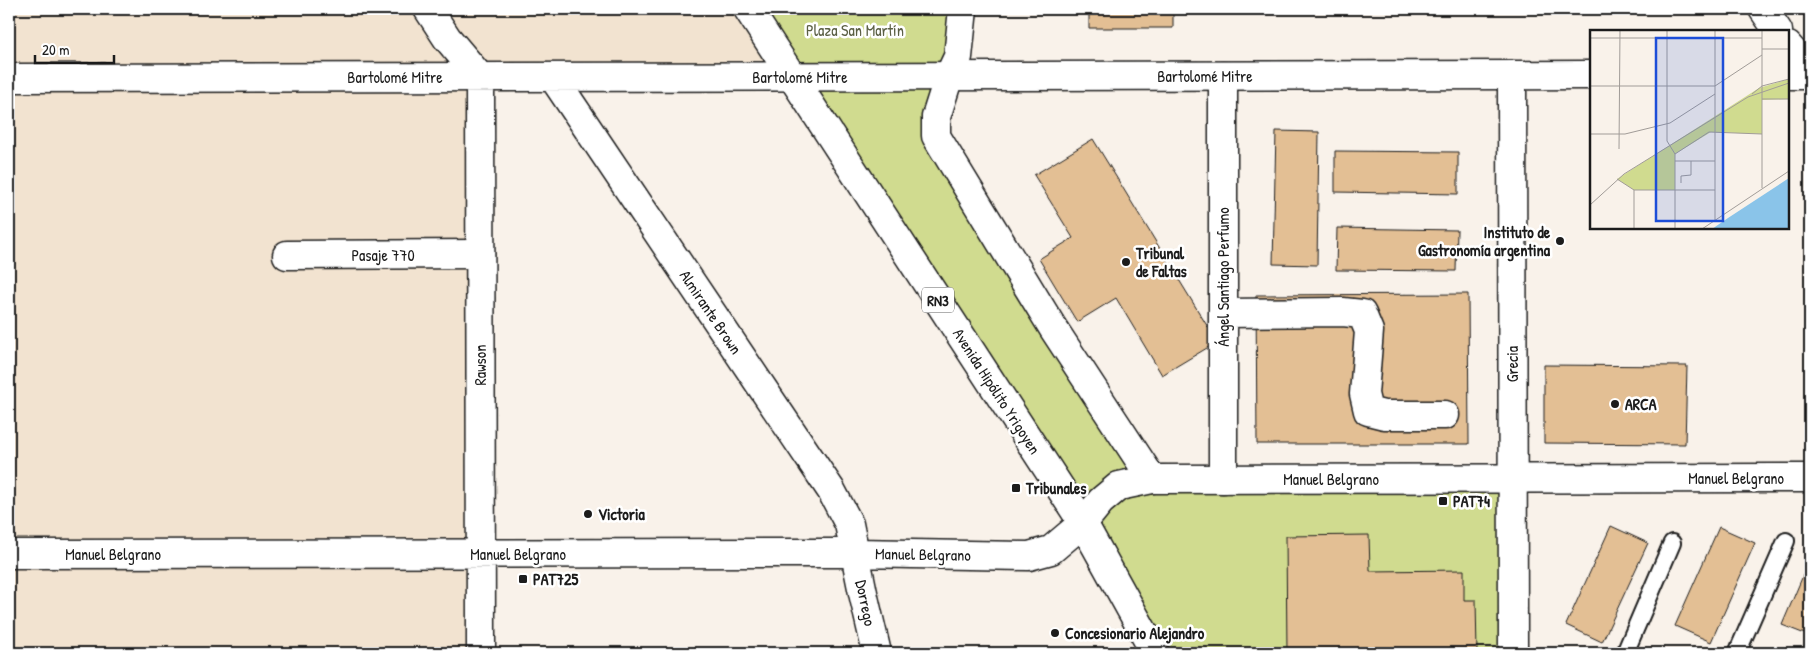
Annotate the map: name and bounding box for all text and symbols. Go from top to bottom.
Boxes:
park label: Plaza San Martín [806,19,904,41]
inset map [1590,30,1789,229]
scale bar [35,32,114,64]
text: 20 m [42,39,69,60]
street label: Bartolomé Mitre [1157,65,1253,87]
street label: Bartolomé Mitre [347,66,443,88]
street label: Bartolomé Mitre [752,66,848,88]
street label: Ángel Santiago Perfumo [1212,207,1234,347]
place label: Instituto de Gastronomía argentina [1418,221,1551,262]
marker: Instituto de Gastronomía argentina [1554,235,1566,247]
place label: Tribunal de Faltas [1135,242,1188,282]
street label: Pasaje 770 [351,244,415,266]
marker: Tribunal de Faltas [1120,256,1132,268]
street label: Almirante Brown [675,266,747,358]
road number: RN3 [922,288,954,312]
street label: Avenida Hipólito Yrigoyen [948,324,1046,458]
street label: Rawson [469,345,491,385]
street label: Grecia [1501,346,1523,382]
place label: ARCA [1625,393,1657,415]
marker: ARCA [1609,398,1621,410]
street label: Manuel Belgrano [1688,467,1784,489]
street label: Manuel Belgrano [1283,468,1379,490]
place label: Tribunales [1025,477,1087,499]
marker: Tribunales [1010,482,1022,494]
place label: PAT74 [1453,490,1490,512]
marker: PAT74 [1437,495,1449,507]
place label: Victoria [598,503,645,525]
marker: Victoria [582,508,594,520]
street label: Manuel Belgrano [875,542,972,566]
street label: Manuel Belgrano [65,543,161,565]
street label: Manuel Belgrano [470,543,566,565]
place label: PAT725 [533,568,578,590]
marker: PAT725 [517,573,529,585]
street label: Dorrego [850,578,882,628]
place label: Concesionario Alejandro [1065,622,1205,644]
marker: Concesionario Alejandro [1049,627,1061,639]

